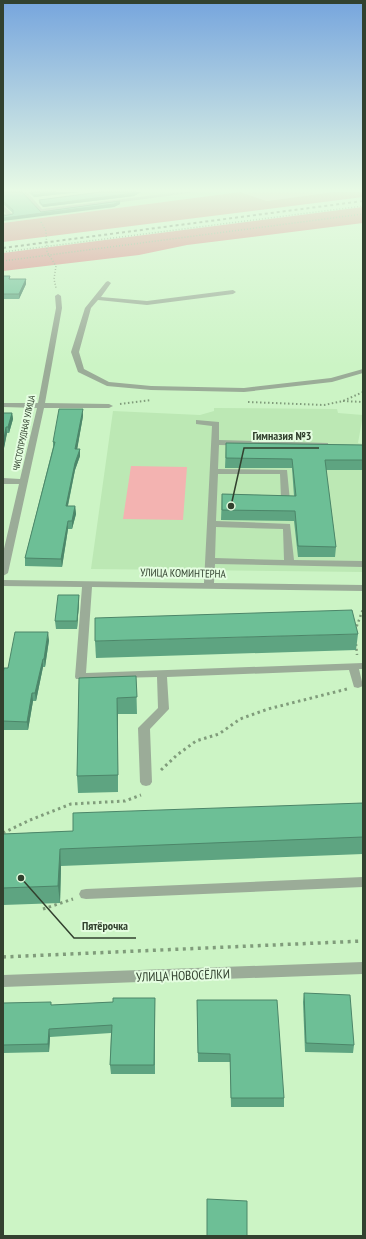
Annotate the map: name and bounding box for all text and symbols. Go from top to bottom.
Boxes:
street label: ЧИСТОПРУДНАЯ УЛИЦА [10,394,37,472]
callout: Гимназия №3 [244,424,319,448]
text: Гимназия №3 [253,428,312,443]
street label: УЛИЦА КОМИНТЕРНА [140,565,227,581]
callout: Пятёрочка [74,914,136,938]
text: Пятёрочка [82,918,128,933]
street label: УЛИЦА НОВОСЁЛКИ [136,965,230,986]

